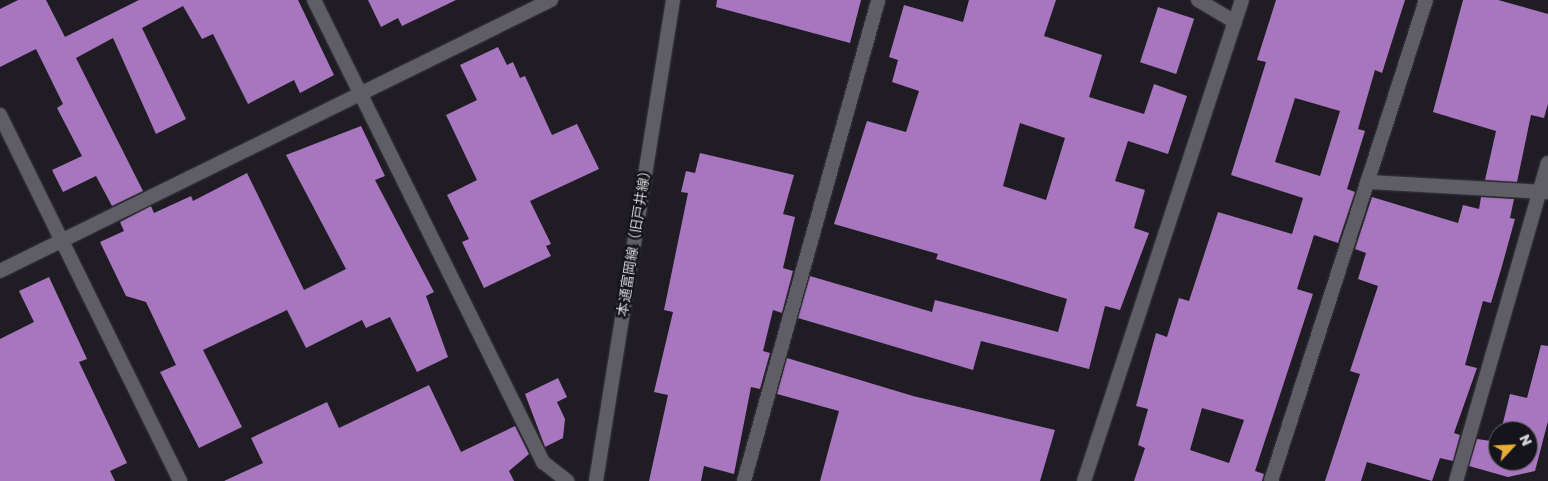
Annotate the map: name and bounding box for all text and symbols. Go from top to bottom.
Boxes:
street label: 本通富岡線（旧戸井線） [614,163,654,317]
north arrow [1488,421,1538,471]
text: N [1516,431,1536,448]

